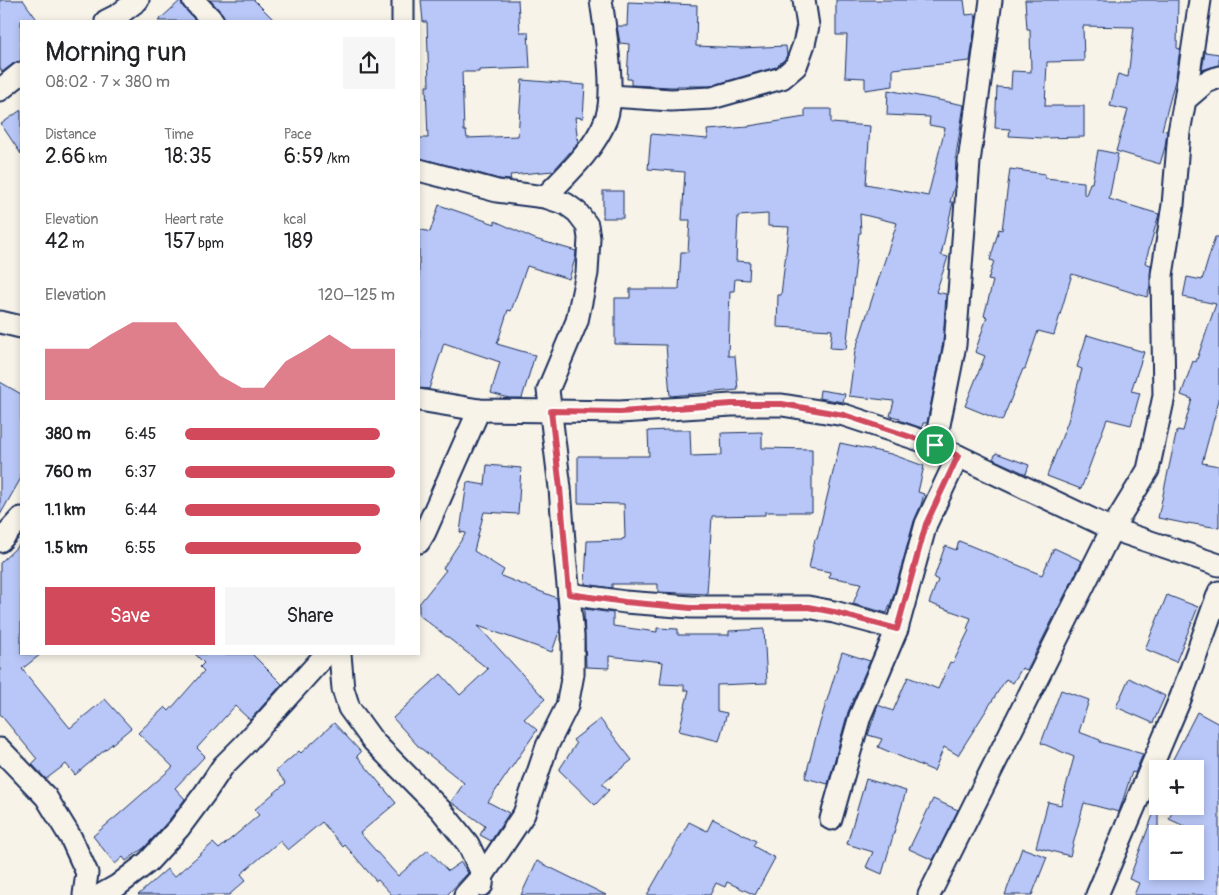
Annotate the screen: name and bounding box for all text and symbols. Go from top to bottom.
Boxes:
text: Morning run [45,35,187,70]
button: share [343,37,395,89]
text: 08:02 · 7 × 380 m [45,72,170,92]
text: Distance [45,126,96,143]
text: Time [164,126,194,143]
text: Pace [284,126,311,143]
text: 2.66 [45,143,86,170]
text: 18:35 [164,143,212,170]
text: 6:59 [284,143,324,170]
text: km [86,150,107,167]
text: /km [324,150,350,167]
text: Elevation [45,211,98,228]
text: Heart rate [164,211,223,228]
text: kcal [284,211,306,228]
text: 42 [45,228,69,255]
text: 157 [164,228,195,255]
text: 189 [284,228,313,255]
text: m [69,235,84,252]
text: bpm [195,235,224,252]
text: Elevation [45,285,106,305]
text: 120–125 m [318,285,395,305]
text: 380 m [45,424,91,444]
text: 6:45 [125,424,157,444]
pin [914,424,956,466]
icon: arrive [921,431,949,459]
text: 760 m [45,462,91,482]
text: 6:37 [125,462,156,482]
text: 1.1 km [45,500,85,520]
text: 6:44 [125,500,157,520]
text: 1.5 km [45,538,88,558]
text: 6:55 [125,538,156,558]
button: Save [45,587,215,645]
button: Share [225,587,395,645]
map controls [1149,760,1204,880]
button: + [1149,760,1204,815]
button: − [1149,825,1204,880]

